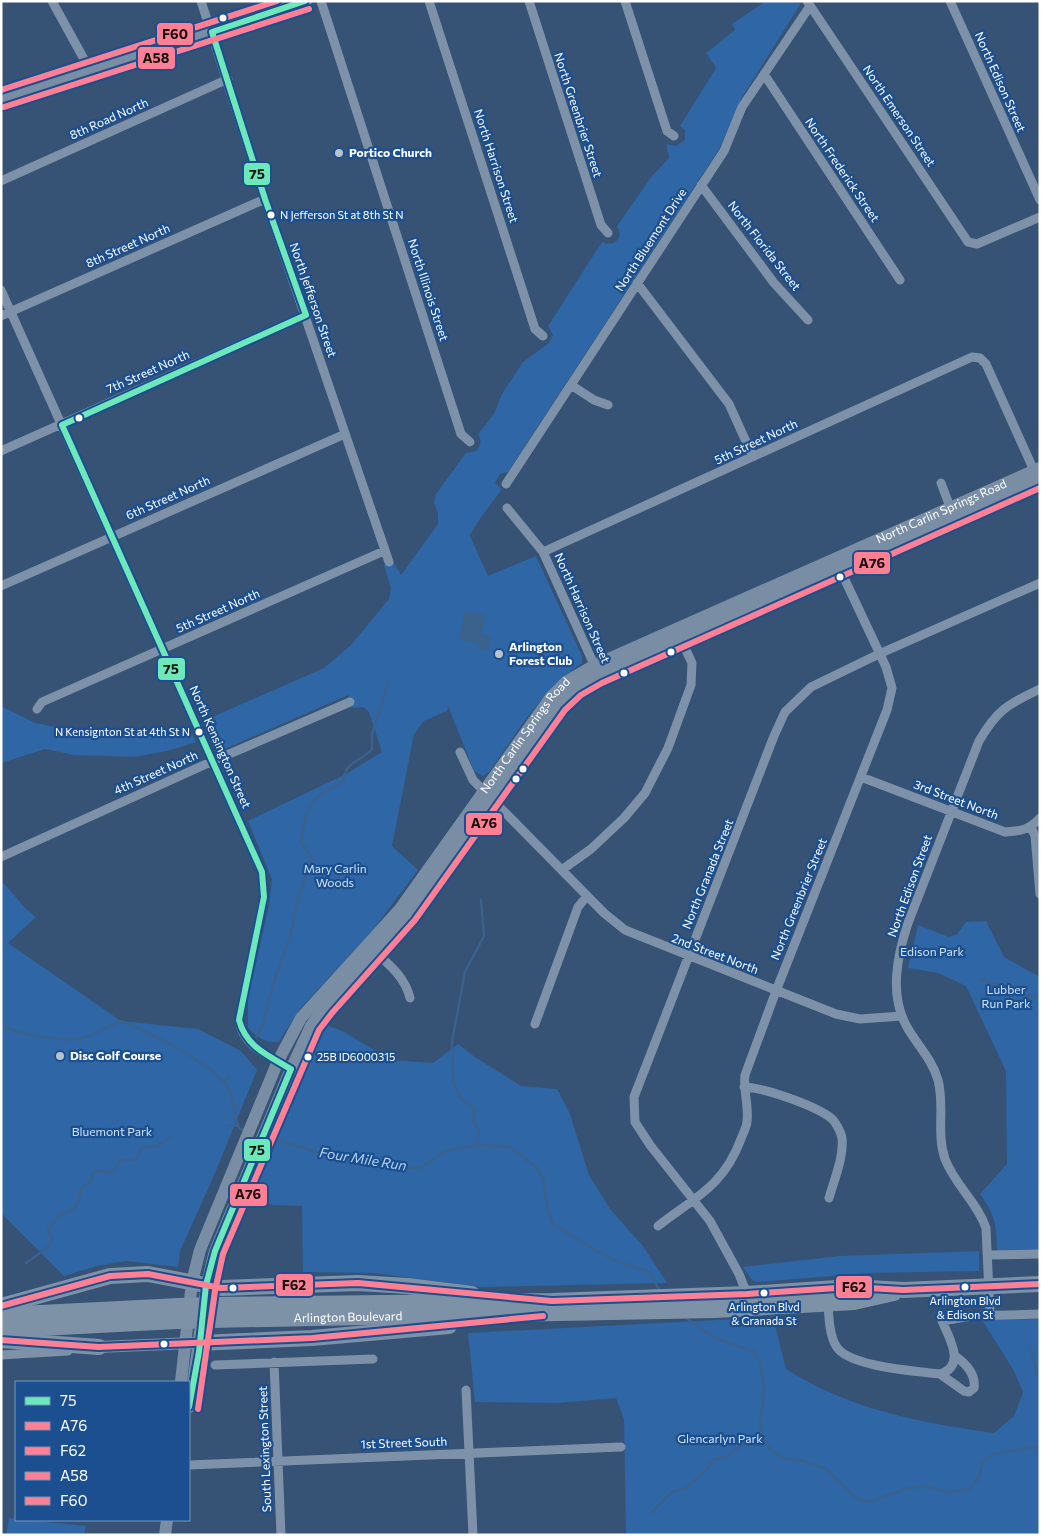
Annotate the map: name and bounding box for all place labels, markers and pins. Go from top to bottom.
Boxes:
unlabelled marker [218,13,228,23]
place label: Portico Church [349,145,432,159]
marker: Portico Church [333,147,345,159]
place label: N Jefferson St at 8th St N [280,208,404,222]
marker: N Jefferson St at 8th St N [266,210,276,220]
unlabelled marker [74,413,84,423]
unlabelled marker [835,572,845,582]
place label: Arlington Forest Club [509,639,572,667]
unlabelled marker [666,647,676,657]
marker: Arlington Forest Club [493,648,505,660]
unlabelled marker [619,668,629,678]
place label: N Kensignton St at 4th St N [55,725,190,738]
marker: N Kensignton St at 4th St N [194,727,204,737]
unlabelled marker [518,764,528,774]
unlabelled marker [511,774,521,784]
place label: Disc Golf Course [70,1048,161,1062]
marker: Disc Golf Course [54,1050,66,1062]
place label: 25B ID6000315 [317,1050,395,1063]
marker: 25B ID6000315 [303,1052,313,1062]
marker: Arlington Blvd & Edison St [960,1282,970,1292]
unlabelled marker [228,1283,238,1293]
marker: Arlington Blvd & Granada St [759,1288,769,1298]
place label: Arlington Blvd & Edison St [929,1294,1001,1321]
place label: Arlington Blvd & Granada St [728,1300,800,1327]
unlabelled marker [159,1339,169,1349]

